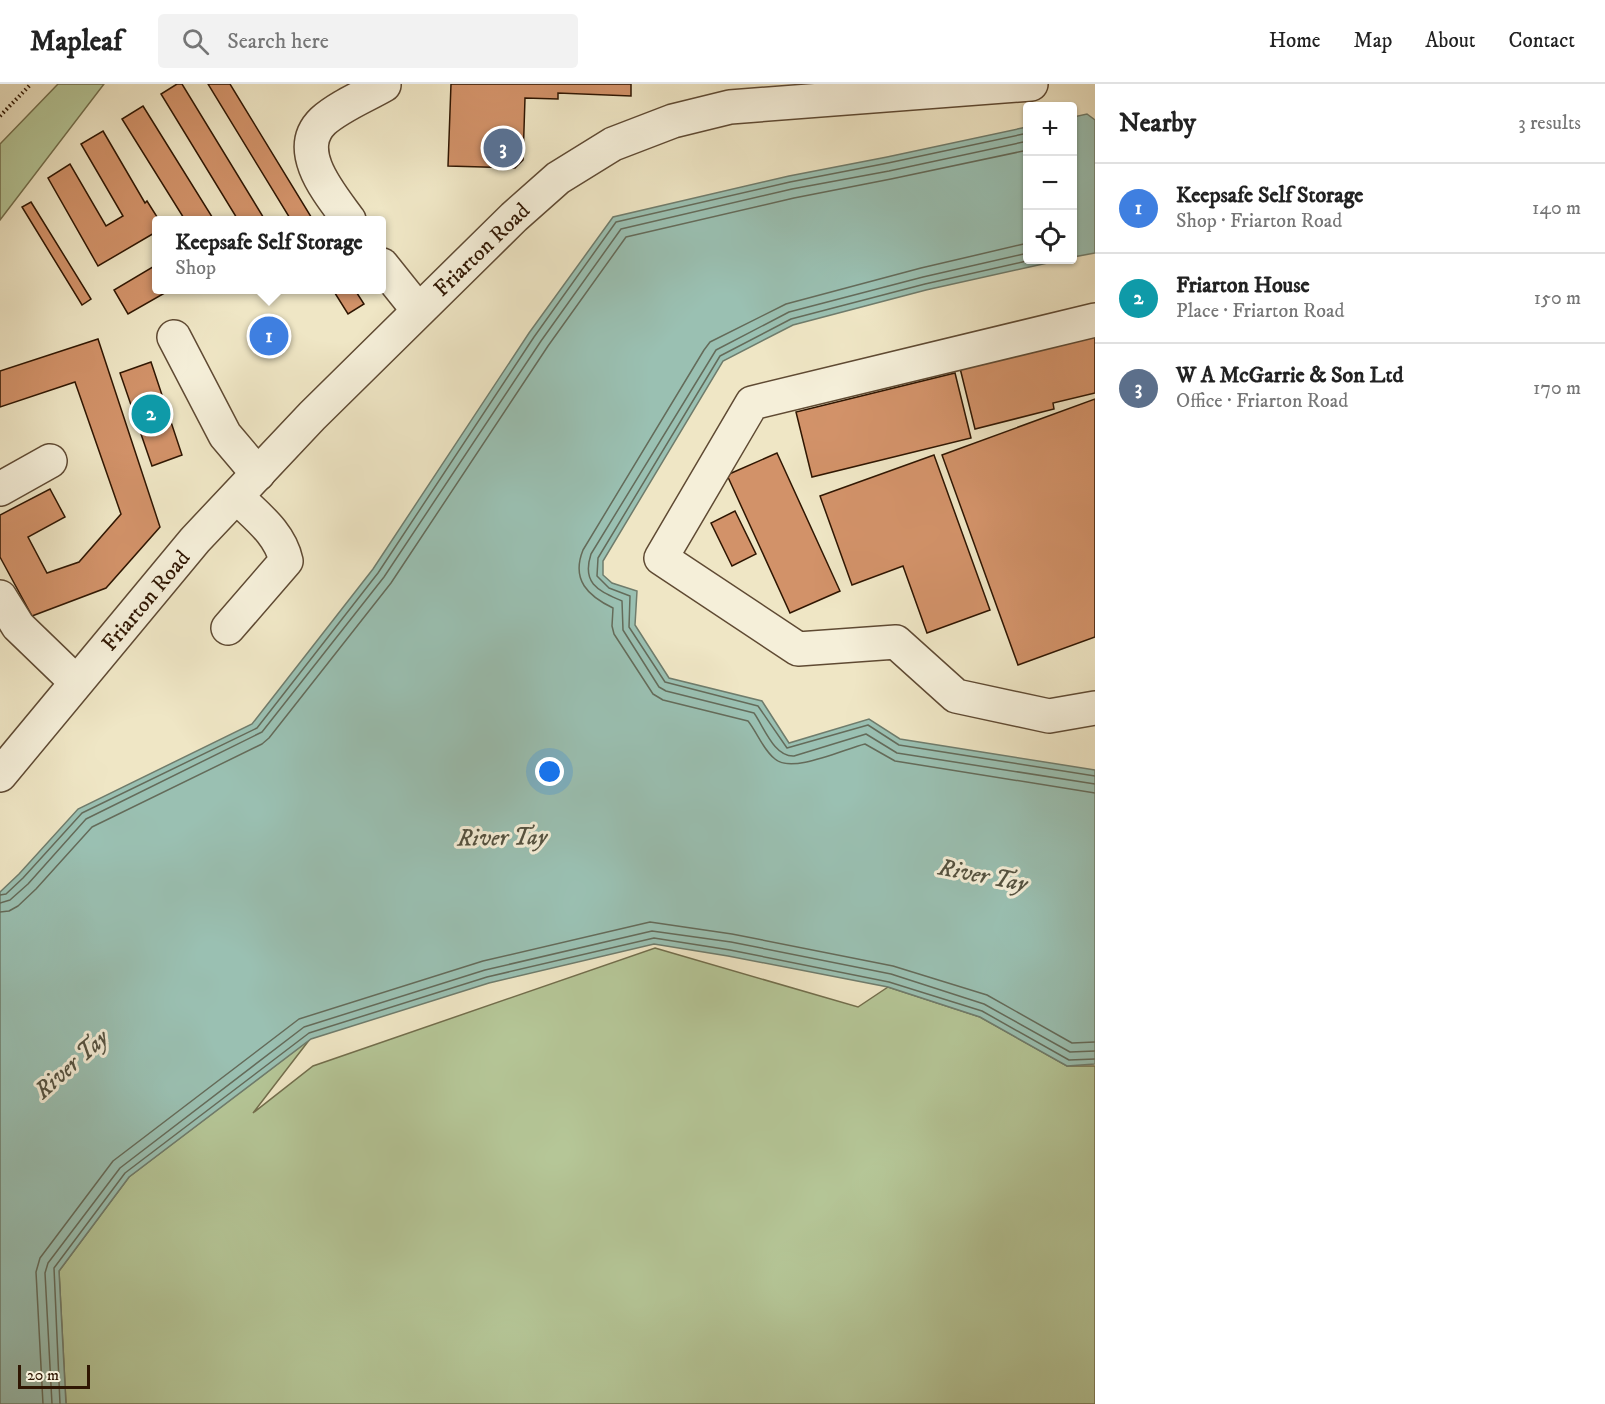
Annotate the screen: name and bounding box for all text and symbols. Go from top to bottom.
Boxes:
search box [158,14,578,68]
text: Mapleaf [30,24,122,59]
icon: search [179,25,212,58]
text: Search here [227,28,329,55]
text: Home [1269,28,1321,54]
text: Map [1354,28,1392,54]
text: About [1425,28,1476,54]
text: Contact [1509,28,1575,54]
map controls [1023,102,1077,264]
button: + [1023,102,1077,156]
text: Nearby [1119,107,1196,140]
text: 3 results [1518,111,1581,136]
pin: 3 [484,126,522,170]
button: − [1023,156,1077,210]
text: Keepsafe Self Storage [1176,182,1363,209]
text: 1 [1135,196,1142,221]
text: 140 m [1532,196,1581,221]
street label: Friarton Road [428,198,536,303]
text: Shop · Friarton Road [1176,209,1342,234]
button: locate [1023,210,1077,264]
popup [152,216,386,294]
text: Keepsafe Self Storage [175,229,363,256]
text: Shop [175,256,216,281]
text: Friarton House [1176,272,1310,299]
text: 2 [1134,286,1143,311]
text: 150 m [1534,286,1581,311]
text: Place · Friarton Road [1176,299,1344,324]
pin: 1 [250,314,288,358]
text: W A McGarrie & Son Ltd [1176,362,1403,389]
text: 3 [1135,376,1142,401]
text: 170 m [1533,376,1581,401]
text: Office · Friarton Road [1176,389,1348,414]
pin: 2 [132,392,170,436]
street label: Friarton Road [96,545,196,657]
your location [535,757,564,786]
water label: River Tay [456,822,549,854]
water label: River Tay [935,852,1031,900]
water label: River Tay [27,1022,116,1107]
scale bar [18,1362,90,1390]
text: 20 m [27,1365,59,1385]

